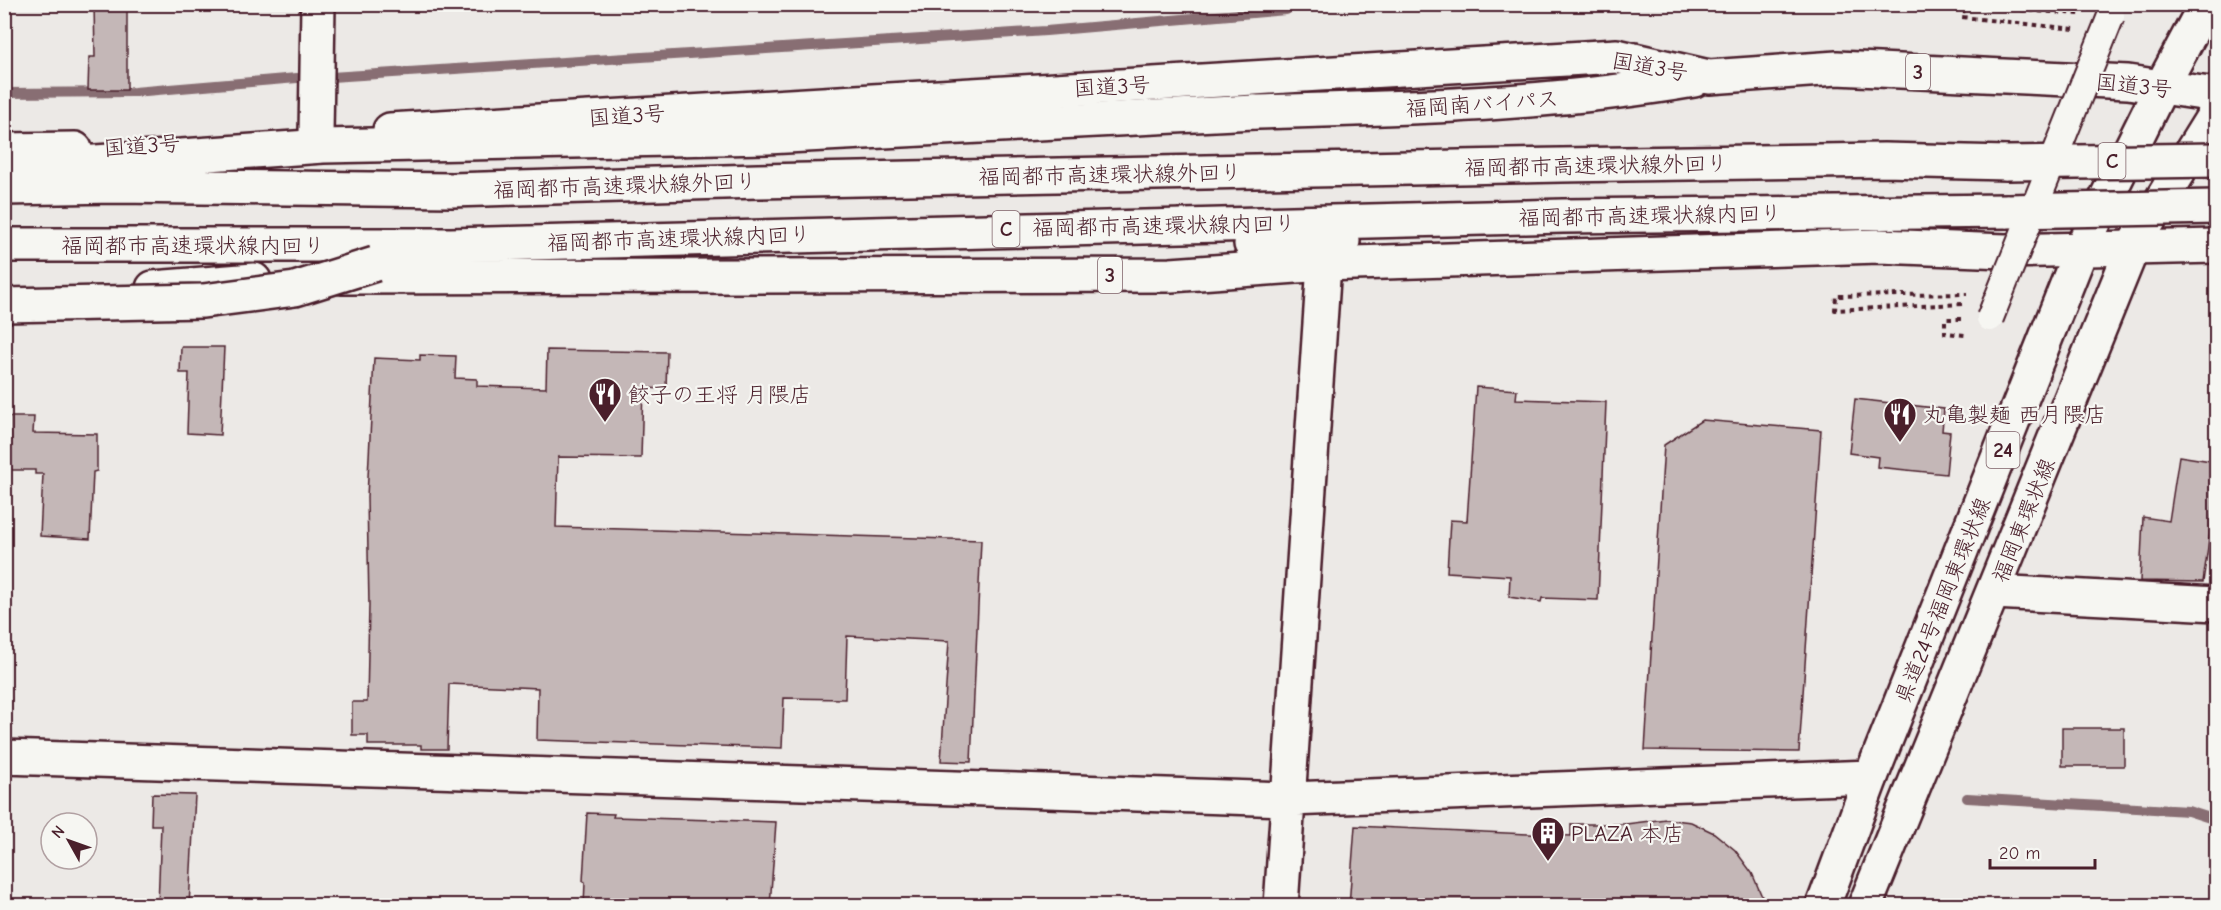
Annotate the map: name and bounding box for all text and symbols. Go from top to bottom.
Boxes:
street label: 国道3号 [1610,47,1690,86]
road number: 3 [1906,54,1930,90]
street label: 国道3号 [2094,69,2174,103]
street label: 国道3号 [1073,72,1151,102]
street label: 福岡南バイパス [1405,86,1560,122]
street label: 国道3号 [588,100,666,132]
street label: 国道3号 [103,130,181,162]
road number: C [2098,143,2126,179]
street label: 福岡都市高速環状線外回り [1464,151,1728,181]
street label: 福岡都市高速環状線外回り [978,160,1242,190]
street label: 福岡都市高速環状線外回り [493,168,757,204]
street label: 福岡都市高速環状線内回り [1518,201,1782,231]
road number: C [992,211,1020,247]
street label: 福岡都市高速環状線内回り [1032,211,1296,241]
street label: 福岡都市高速環状線内回り [547,221,811,257]
street label: 福岡都市高速環状線内回り [61,233,325,259]
road number: 3 [1098,257,1122,293]
restaurant icon: 餃子の王将 月隈店 [587,376,623,423]
place label: 餃子の王将 月隈店 [628,382,811,408]
restaurant icon: 丸亀製麺 西月隈店 [1882,396,1918,443]
place label: 丸亀製麺 西月隈店 [1923,402,2106,428]
road number: 24 [1986,432,2020,468]
street label: 福岡東環状線 [1987,454,2061,586]
street label: 県道24号福岡東環状線 [1890,493,1996,707]
north arrow [39,811,99,871]
building icon: PLAZA 本店 [1530,815,1566,862]
place label: PLAZA 本店 [1571,821,1684,847]
text: N [48,822,69,842]
scale bar [1990,832,2095,870]
text: 20 m [1999,843,2040,864]

